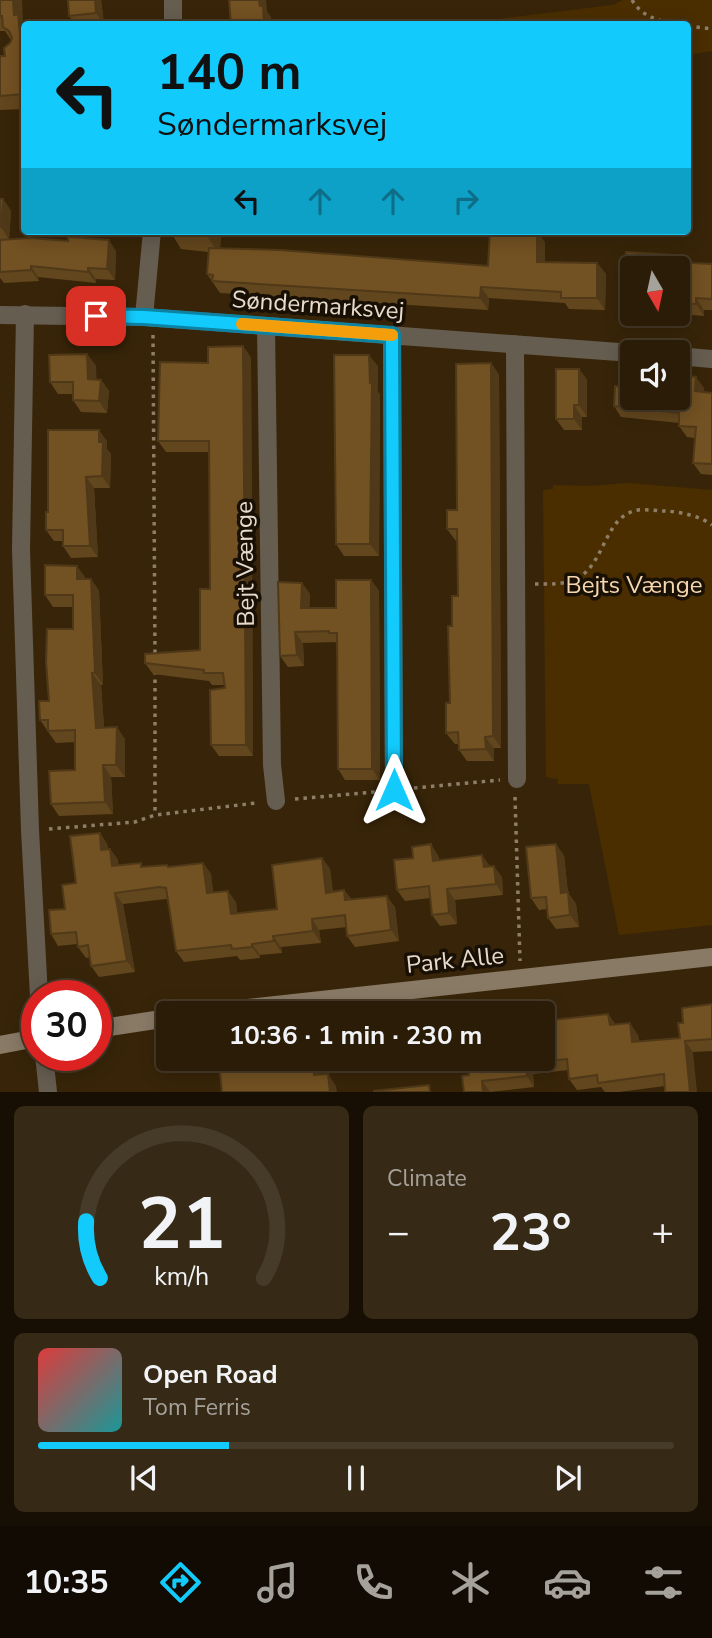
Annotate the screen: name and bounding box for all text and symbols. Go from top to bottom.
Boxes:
text: 140 m [157,39,301,106]
icon: left [42,49,133,140]
text: Søndermarksvej [157,103,387,146]
icon: left [228,182,266,220]
icon: ahead [301,182,339,220]
icon: ahead [374,182,412,220]
icon: right [447,182,485,220]
north arrow [620,256,690,326]
map controls [620,256,690,410]
street label: Søndermarksvej [231,283,405,327]
pin [66,286,126,346]
icon: arrive [77,297,115,335]
button: sound [620,340,690,410]
street label: Bejt Vænge [228,501,262,627]
park label: Bejts Vænge [565,569,703,601]
position arrow [357,753,431,827]
street label: Park Alle [404,939,506,981]
speed limit sign: 30 [21,980,112,1071]
text: 10:36 · 1 min · 230 m [229,1018,482,1053]
text: Climate [387,1163,467,1194]
text: 21 [138,1175,225,1275]
text: 23° [489,1197,572,1268]
text: − [387,1207,410,1258]
text: + [651,1207,674,1258]
text: km/h [154,1260,209,1294]
text: Open Road [143,1357,278,1392]
text: Tom Ferris [143,1392,251,1423]
icon: previous [125,1459,163,1497]
icon: pause [337,1459,375,1497]
icon: next [549,1459,587,1497]
icon: directions [156,1558,205,1607]
icon: music [253,1558,302,1607]
icon: phone [349,1558,398,1607]
icon: climate [446,1558,495,1607]
icon: car [543,1558,592,1607]
icon: filters [639,1558,688,1607]
text: 10:35 [24,1561,109,1604]

